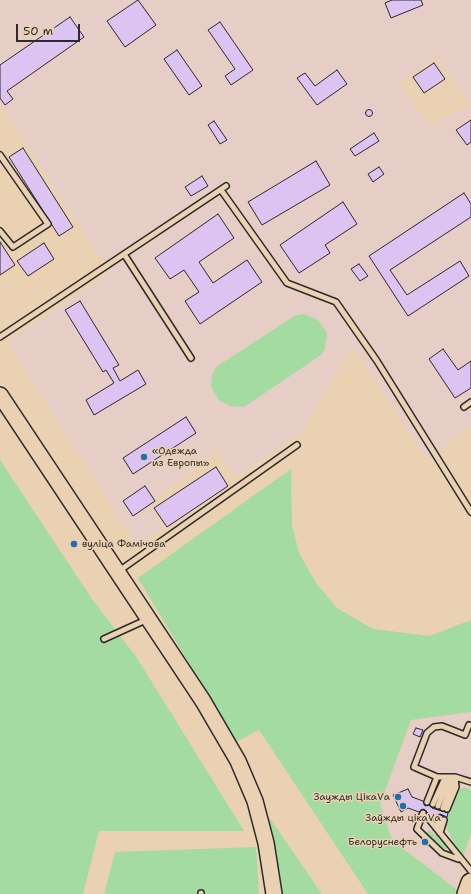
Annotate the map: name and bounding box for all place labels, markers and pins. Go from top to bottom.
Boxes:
place label: «Одежда из Европы» [152,445,209,468]
marker: «Одежда из Европы» [139,452,149,462]
place label: вуліца Фамічова [82,538,165,550]
marker: вуліца Фамічова [69,539,79,549]
place label: Заужды ЦікаVа [313,791,390,803]
marker: Заужды ЦікаVа [393,792,403,802]
marker: Заўжды цікаVа [398,801,408,811]
place label: Заўжды цікаVа [365,812,441,824]
place label: Белоруснефть [348,836,417,848]
marker: Белоруснефть [420,837,430,847]

